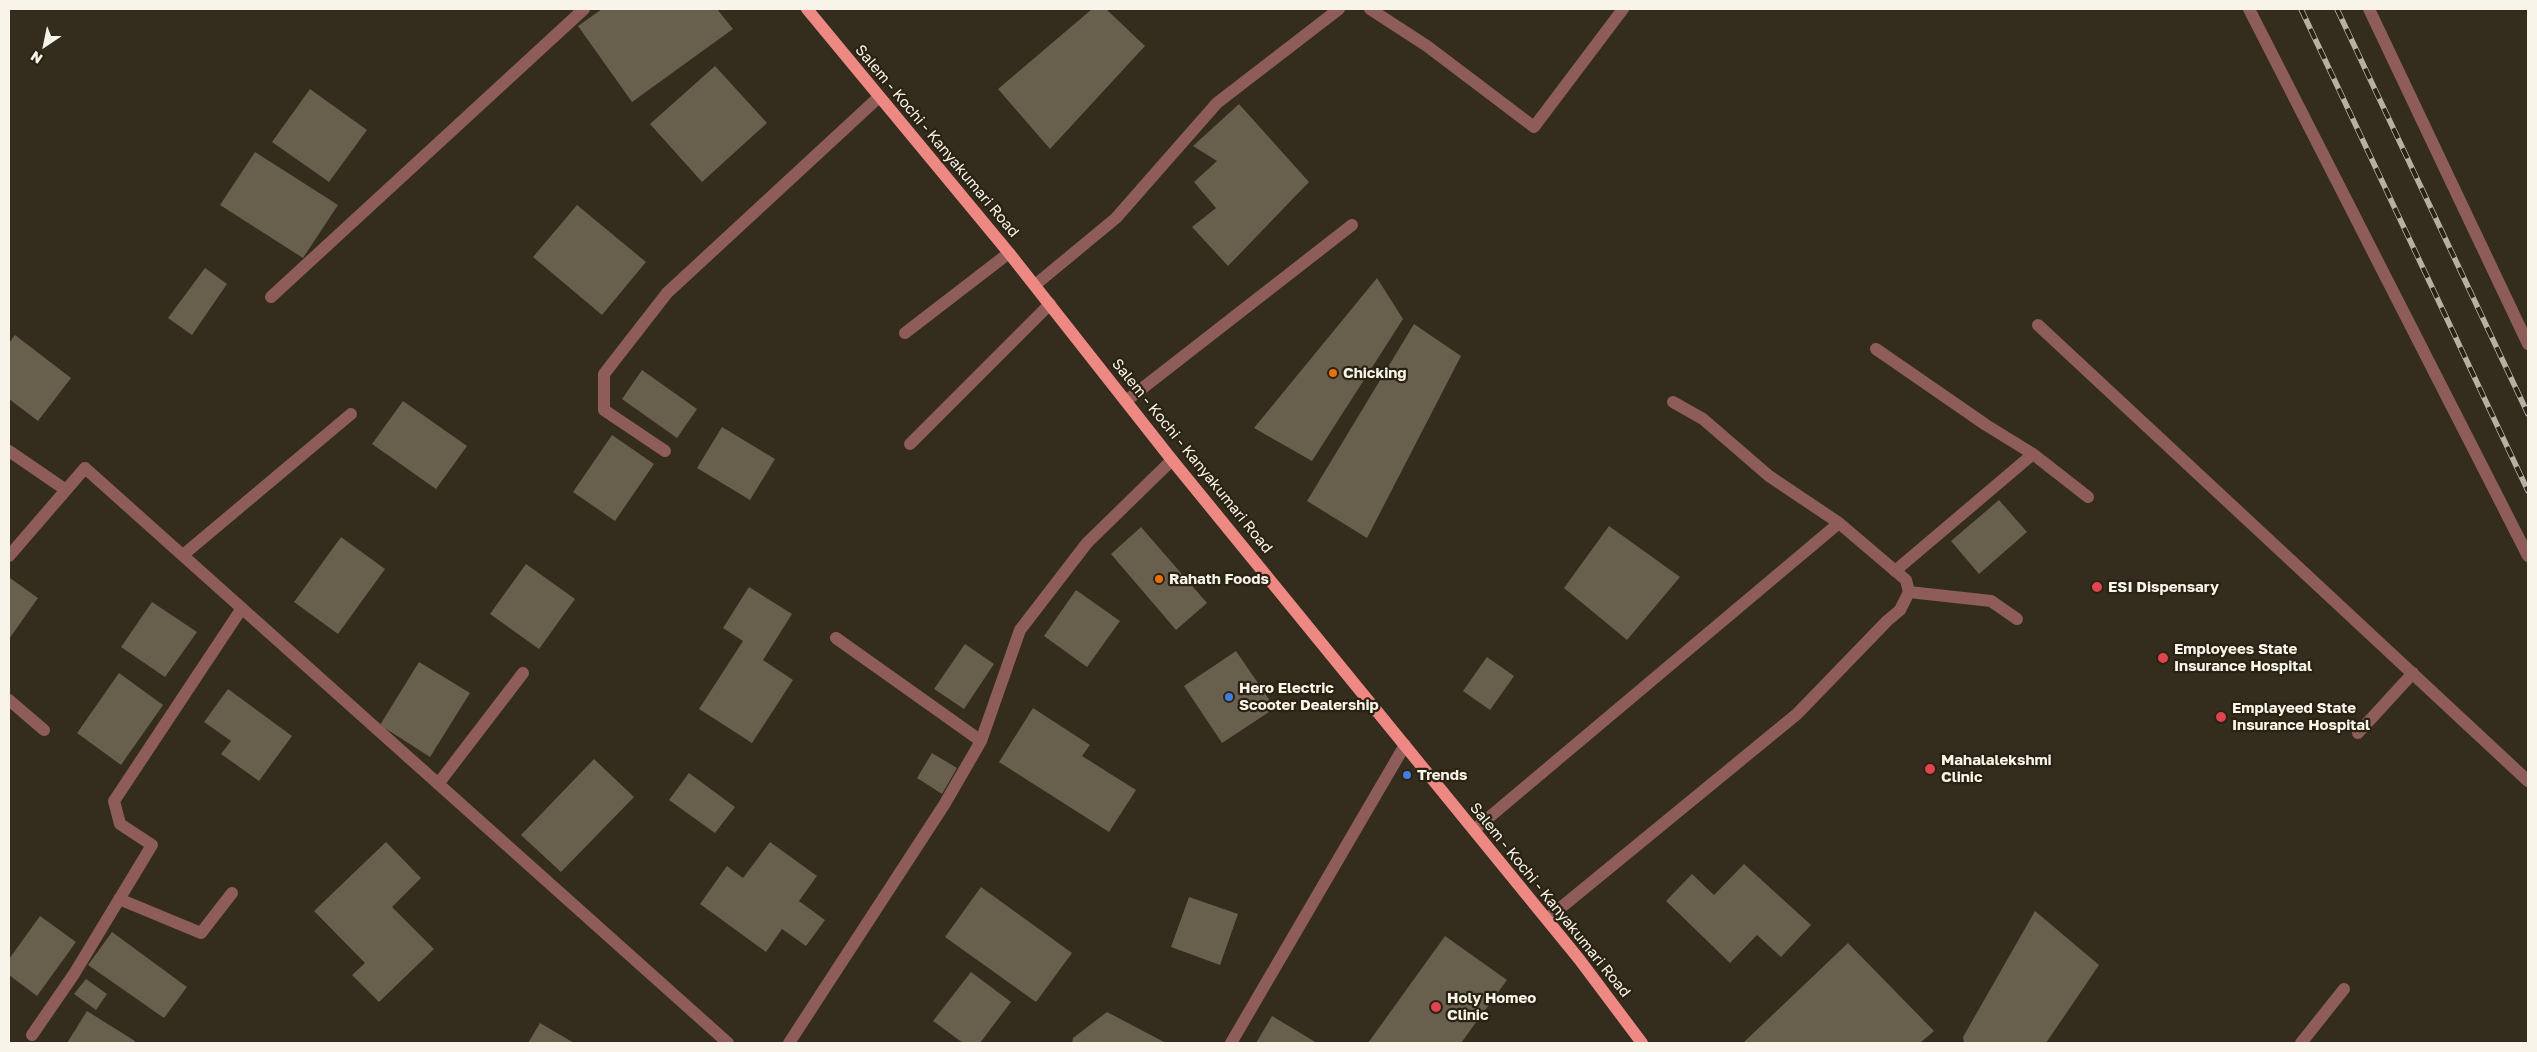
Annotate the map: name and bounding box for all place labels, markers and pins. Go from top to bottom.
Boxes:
place label: Chicking [1343,364,1407,382]
marker: Chicking [1327,367,1339,379]
place label: Rahath Foods [1169,570,1269,588]
marker: Rahath Foods [1153,573,1165,585]
place label: ESI Dispensary [2108,578,2219,596]
marker: ESI Dispensary [2090,580,2104,594]
place label: Employees State Insurance Hospital [2174,640,2312,675]
marker: Employees State Insurance Hospital [2156,651,2170,665]
place label: Hero Electric Scooter Dealership [1239,679,1379,714]
marker: Hero Electric Scooter Dealership [1223,691,1235,703]
place label: Emplayeed State Insurance Hospital [2232,699,2370,734]
marker: Emplayeed State Insurance Hospital [2214,710,2228,724]
place label: Mahalalekshmi Clinic [1941,751,2052,786]
marker: Mahalalekshmi Clinic [1923,762,1937,776]
place label: Trends [1417,766,1467,784]
marker: Trends [1401,769,1413,781]
place label: Holy Homeo Clinic [1447,989,1536,1024]
marker: Holy Homeo Clinic [1429,1000,1443,1014]

